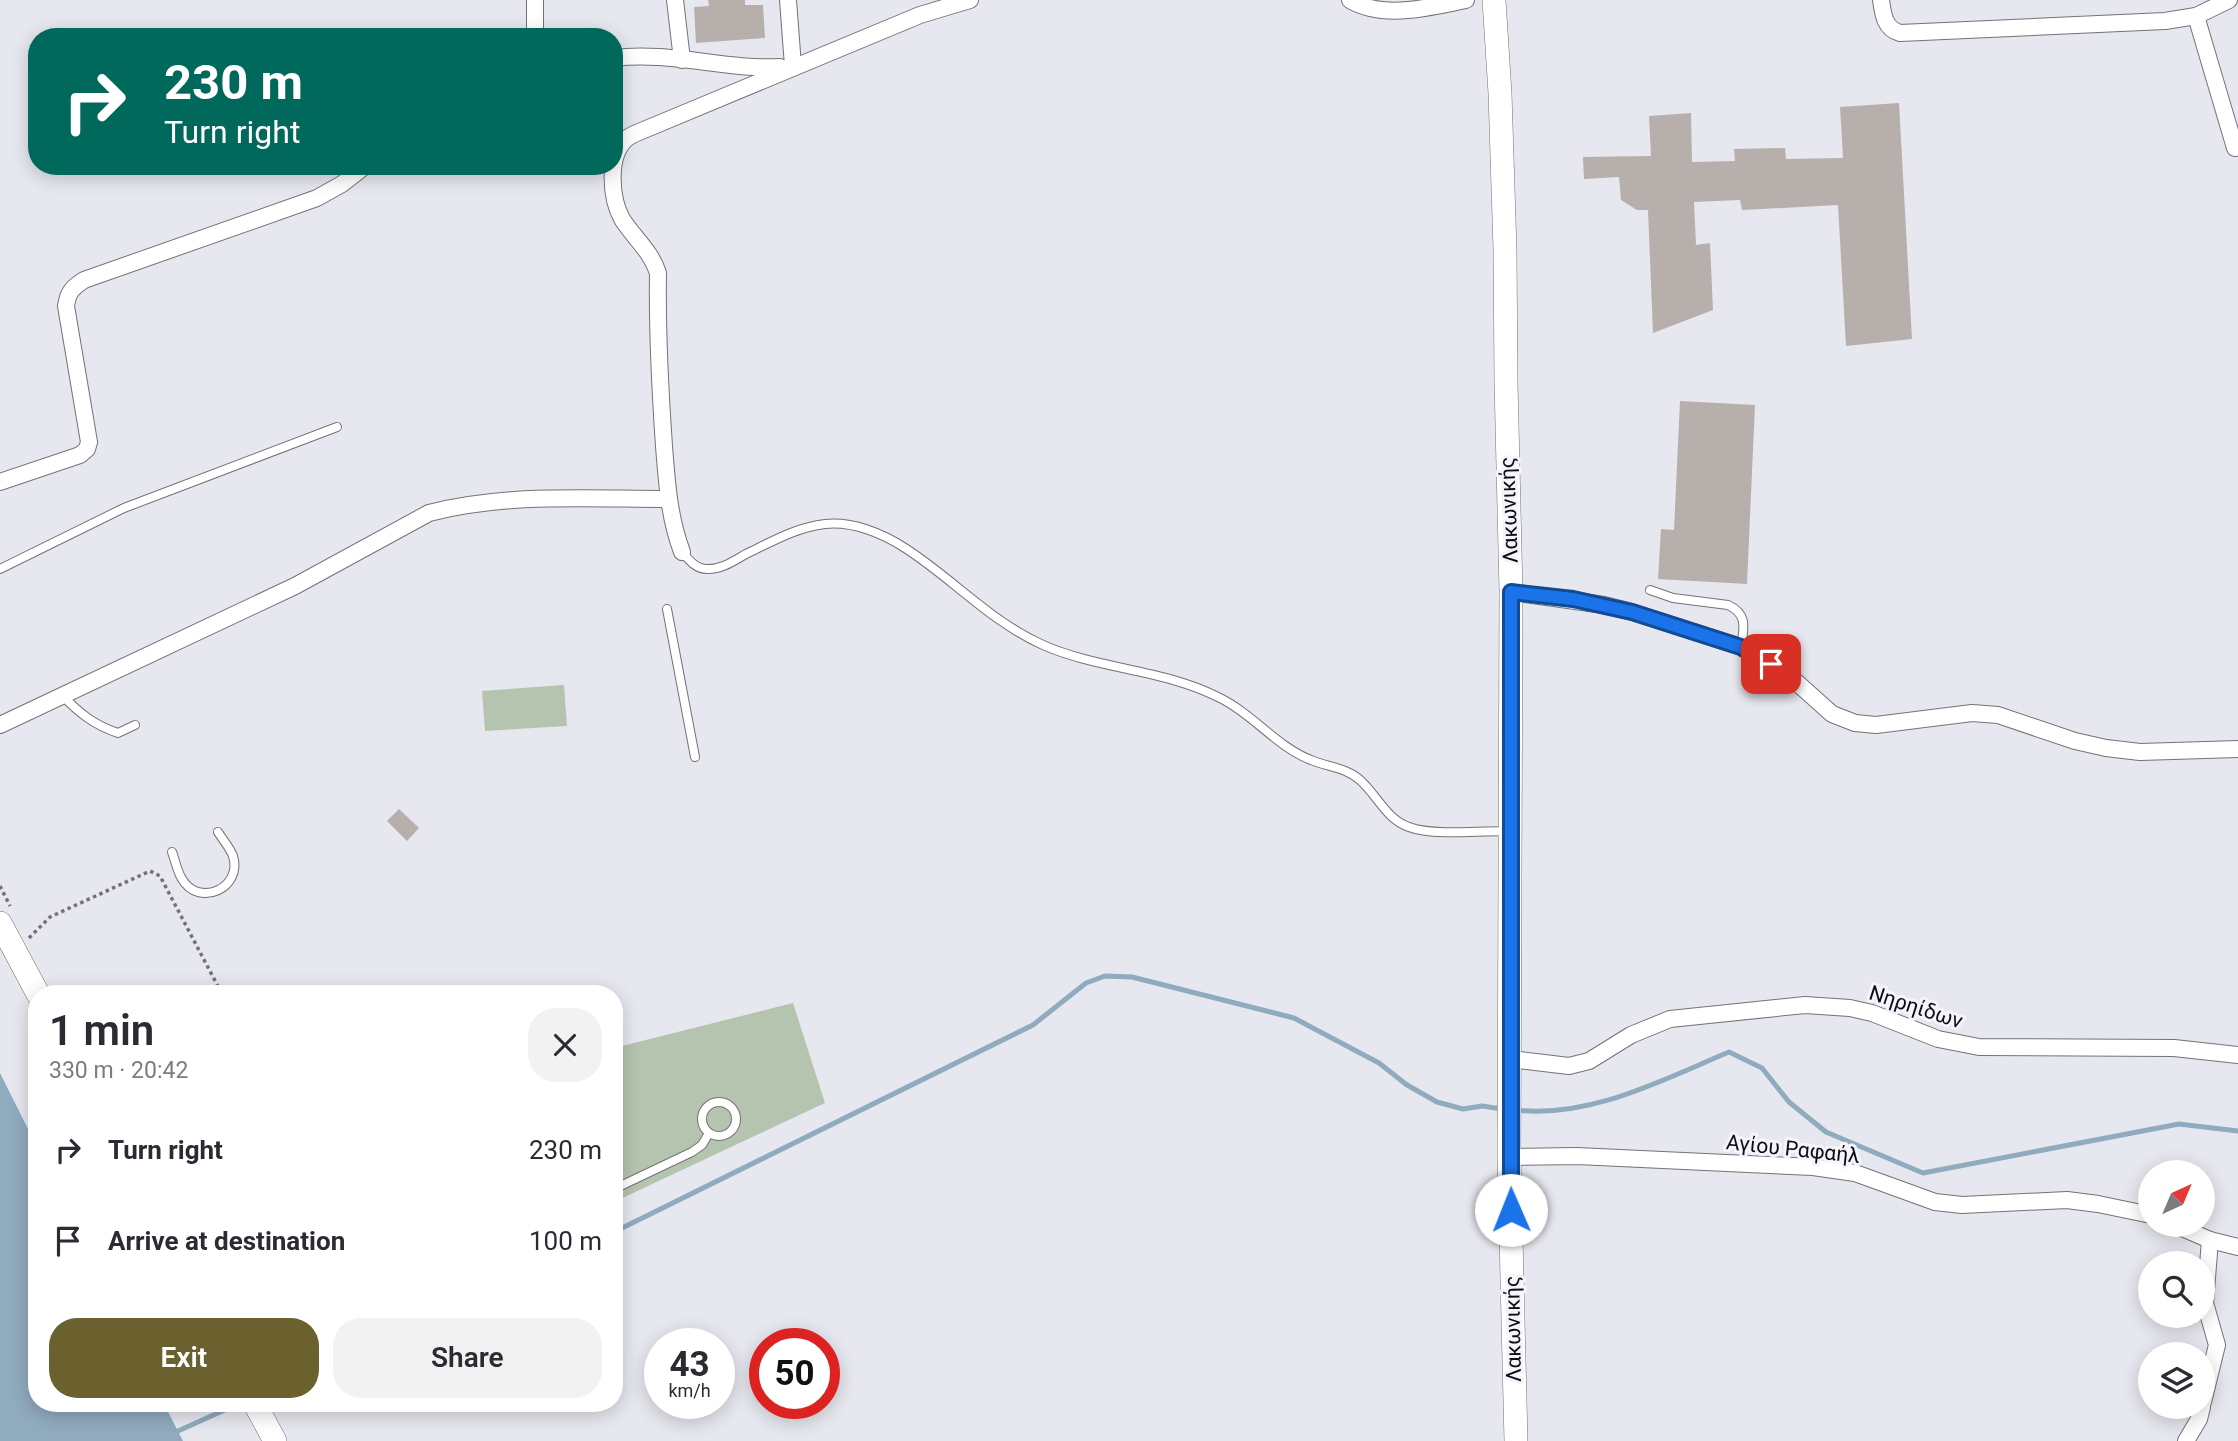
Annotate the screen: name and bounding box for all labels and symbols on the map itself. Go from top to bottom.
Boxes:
street label: Λακωνικής [1495,456,1523,564]
pin [1741,634,1801,694]
street label: Νηρηίδων [1866,981,1966,1033]
street label: Αγίου Ραφαήλ [1725,1130,1861,1168]
north arrow [2138,1160,2216,1237]
position arrow [1474,1173,1548,1247]
street label: Λακωνικής [1500,1276,1526,1382]
speed limit sign: 50 [749,1328,840,1419]

